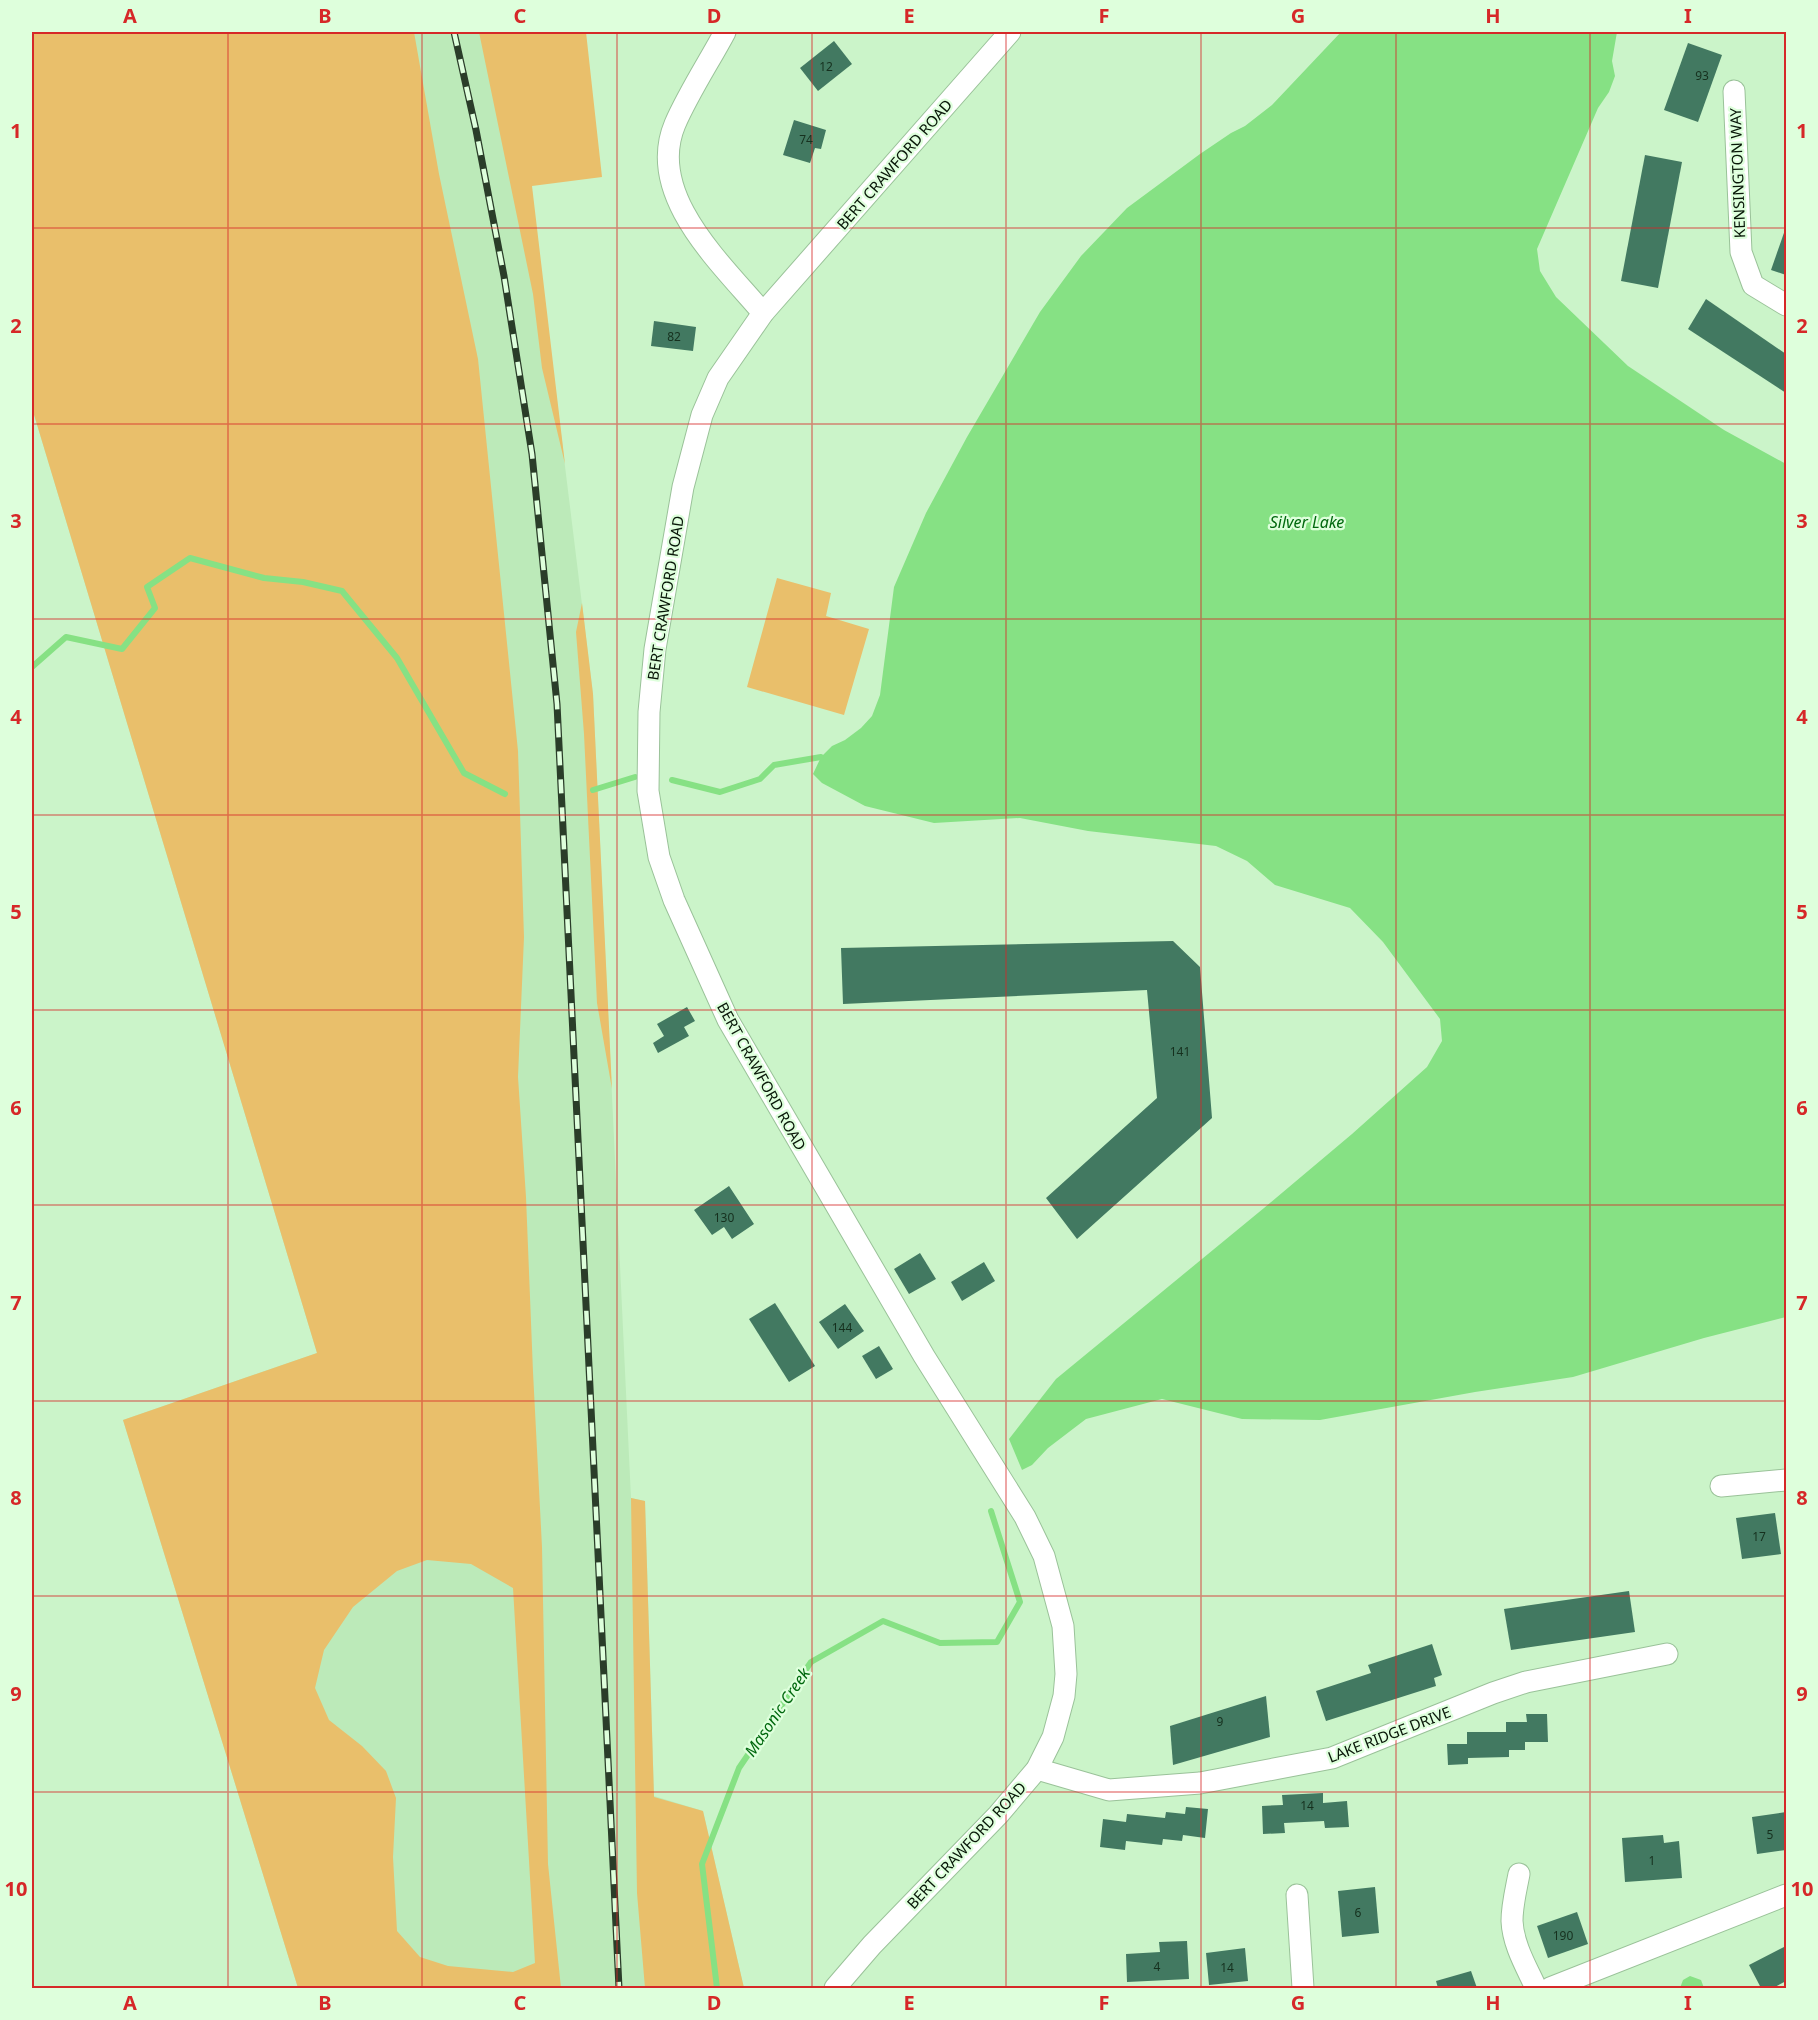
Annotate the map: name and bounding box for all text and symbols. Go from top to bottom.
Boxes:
text: A [123,2,137,29]
text: B [318,2,332,29]
text: C [514,2,527,29]
text: D [707,2,721,29]
text: E [903,2,915,29]
text: F [1099,2,1109,29]
text: G [1291,2,1305,29]
text: H [1485,2,1501,29]
text: I [1684,2,1692,29]
house number: 12 [819,58,833,75]
house number: 93 [1695,67,1709,84]
street label: BERT CRAWFORD ROAD [832,95,956,233]
street label: KENSINGTON WAY [1725,107,1749,238]
text: 1 [10,117,22,144]
text: 1 [1796,117,1808,144]
house number: 74 [799,131,813,148]
text: 2 [10,312,22,339]
text: 2 [1796,312,1808,339]
house number: 82 [667,328,681,345]
text: 3 [10,507,22,534]
text: 3 [1796,507,1808,534]
water label: Silver Lake [1270,511,1344,533]
street label: BERT CRAWFORD ROAD [642,514,688,682]
text: 4 [10,703,22,730]
text: 4 [1796,703,1808,730]
text: 5 [10,898,22,925]
text: 5 [1796,898,1808,925]
street label: BERT CRAWFORD ROAD [713,998,811,1154]
house number: 141 [1170,1043,1190,1060]
text: 6 [10,1094,22,1121]
text: 6 [1796,1094,1808,1121]
house number: 130 [714,1209,734,1226]
text: 7 [10,1289,22,1316]
text: 7 [1796,1289,1808,1316]
house number: 144 [832,1319,852,1336]
text: 8 [10,1484,22,1511]
text: 8 [1796,1484,1808,1511]
house number: 17 [1752,1528,1766,1545]
water label: Masonic Creek [739,1662,815,1761]
text: 9 [10,1680,22,1707]
text: 9 [1796,1680,1808,1707]
street label: LAKE RIDGE DRIVE [1325,1701,1453,1767]
house number: 9 [1217,1713,1224,1730]
street label: BERT CRAWFORD ROAD [902,1777,1030,1913]
house number: 14 [1300,1797,1314,1814]
house number: 5 [1767,1826,1774,1843]
house number: 1 [1649,1852,1655,1869]
text: 10 [5,1875,27,1902]
text: 10 [1791,1875,1813,1902]
house number: 6 [1355,1904,1362,1921]
house number: 190 [1553,1927,1573,1944]
house number: 4 [1154,1958,1161,1975]
house number: 14 [1220,1959,1234,1976]
text: A [123,1989,137,2016]
text: B [318,1989,332,2016]
text: C [514,1989,527,2016]
text: D [707,1989,721,2016]
text: E [903,1989,915,2016]
text: F [1099,1989,1109,2016]
text: G [1291,1989,1305,2016]
text: H [1485,1989,1501,2016]
text: I [1684,1989,1692,2016]

